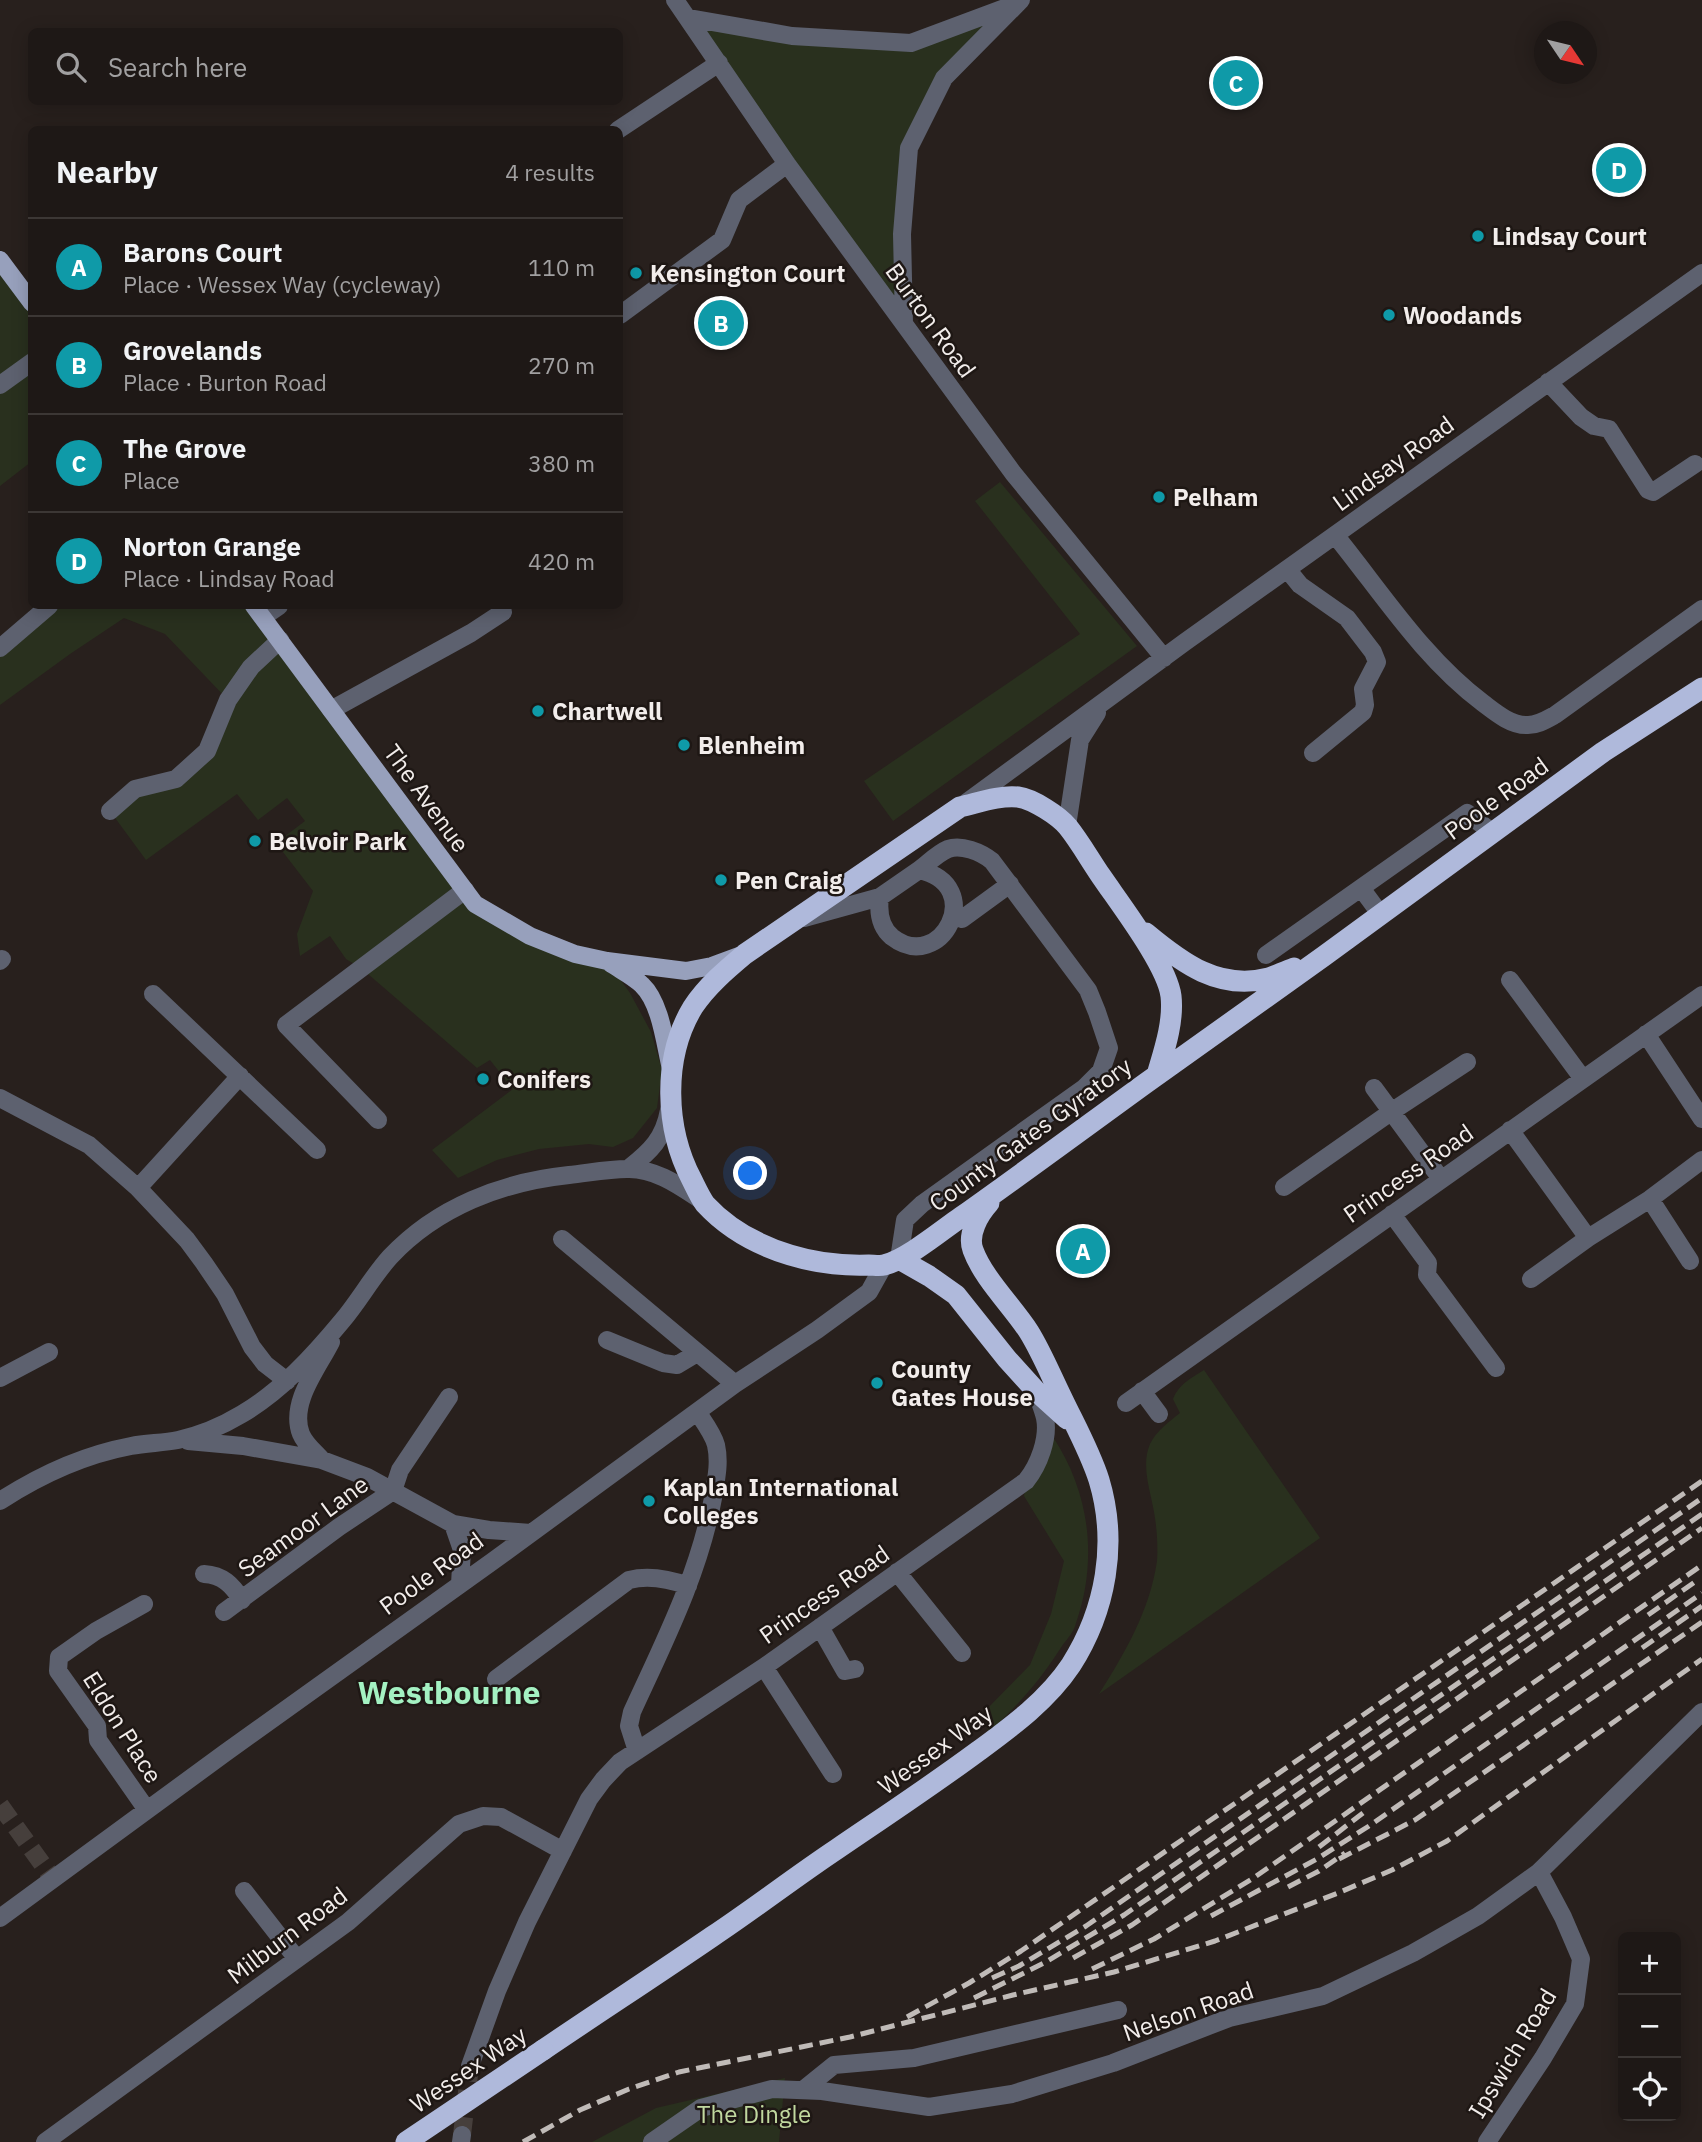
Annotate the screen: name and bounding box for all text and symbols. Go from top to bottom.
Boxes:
north arrow [1534,21,1597,84]
search box [28,28,623,105]
icon: search [52,48,90,86]
text: Search here [108,50,247,84]
pin: C [1213,57,1259,109]
pin: D [1596,144,1642,196]
text: Nearby [56,152,158,191]
text: 4 results [505,157,595,187]
place label: Lindsay Court [1492,220,1647,252]
marker: Lindsay Court [1470,228,1486,244]
text: Barons Court [123,235,283,269]
text: A [71,252,87,282]
text: 110 m [528,252,595,282]
street label: Burton Road [879,256,983,384]
place label: Kensington Court [650,257,845,289]
marker: Kensington Court [628,265,644,281]
text: Place · Wessex Way (cycleway) [123,269,441,299]
pin: B [698,297,744,349]
place label: Woodands [1403,299,1522,331]
marker: Woodands [1381,307,1397,323]
text: Grovelands [123,333,262,367]
text: B [71,350,87,380]
text: 270 m [528,350,595,380]
text: Place · Burton Road [123,367,327,397]
street label: Lindsay Road [1326,408,1460,518]
text: The Grove [123,431,246,465]
text: C [72,448,86,478]
text: 380 m [528,448,595,478]
text: Place [123,465,180,495]
place label: Pelham [1173,481,1258,513]
marker: Pelham [1151,489,1167,505]
text: Norton Grange [123,529,301,563]
text: D [71,546,87,576]
text: 420 m [528,546,595,576]
text: Place · Lindsay Road [123,563,335,593]
place label: Chartwell [552,695,662,727]
marker: Chartwell [530,703,546,719]
place label: Blenheim [698,729,805,761]
street label: The Avenue [377,737,477,859]
marker: Blenheim [676,737,692,753]
street label: Poole Road [1437,749,1555,847]
place label: Belvoir Park [269,825,407,857]
marker: Belvoir Park [247,833,263,849]
place label: Pen Craig [735,864,843,896]
marker: Pen Craig [713,872,729,888]
street label: County Gates Gyratory [922,1050,1138,1218]
place label: Conifers [497,1063,591,1095]
marker: Conifers [475,1071,491,1087]
street label: Princess Road [1337,1116,1479,1230]
your location [733,1156,767,1190]
pin: A [1060,1225,1106,1277]
place label: County Gates House [891,1353,1033,1413]
marker: County Gates House [869,1375,885,1391]
street label: Seamoor Lane [231,1468,375,1584]
place label: Kaplan International Colleges [663,1471,898,1531]
marker: Kaplan International Colleges [641,1493,657,1509]
street label: Poole Road [372,1524,490,1622]
street label: Princess Road [753,1537,895,1651]
street label: Eldon Place [76,1665,170,1789]
district label: Westbourne [357,1671,541,1713]
street label: Wessex Way [871,1697,999,1801]
street label: Milburn Road [220,1879,354,1991]
map controls [1618,1932,1681,2121]
button: + [1618,1932,1681,1995]
street label: Nelson Road [1118,1974,1258,2048]
street label: Ipswich Road [1461,1982,1563,2124]
button: − [1618,1995,1681,2058]
street label: Wessex Way [404,2018,532,2120]
button: locate [1618,2058,1681,2121]
park label: The Dingle [697,2098,811,2130]

